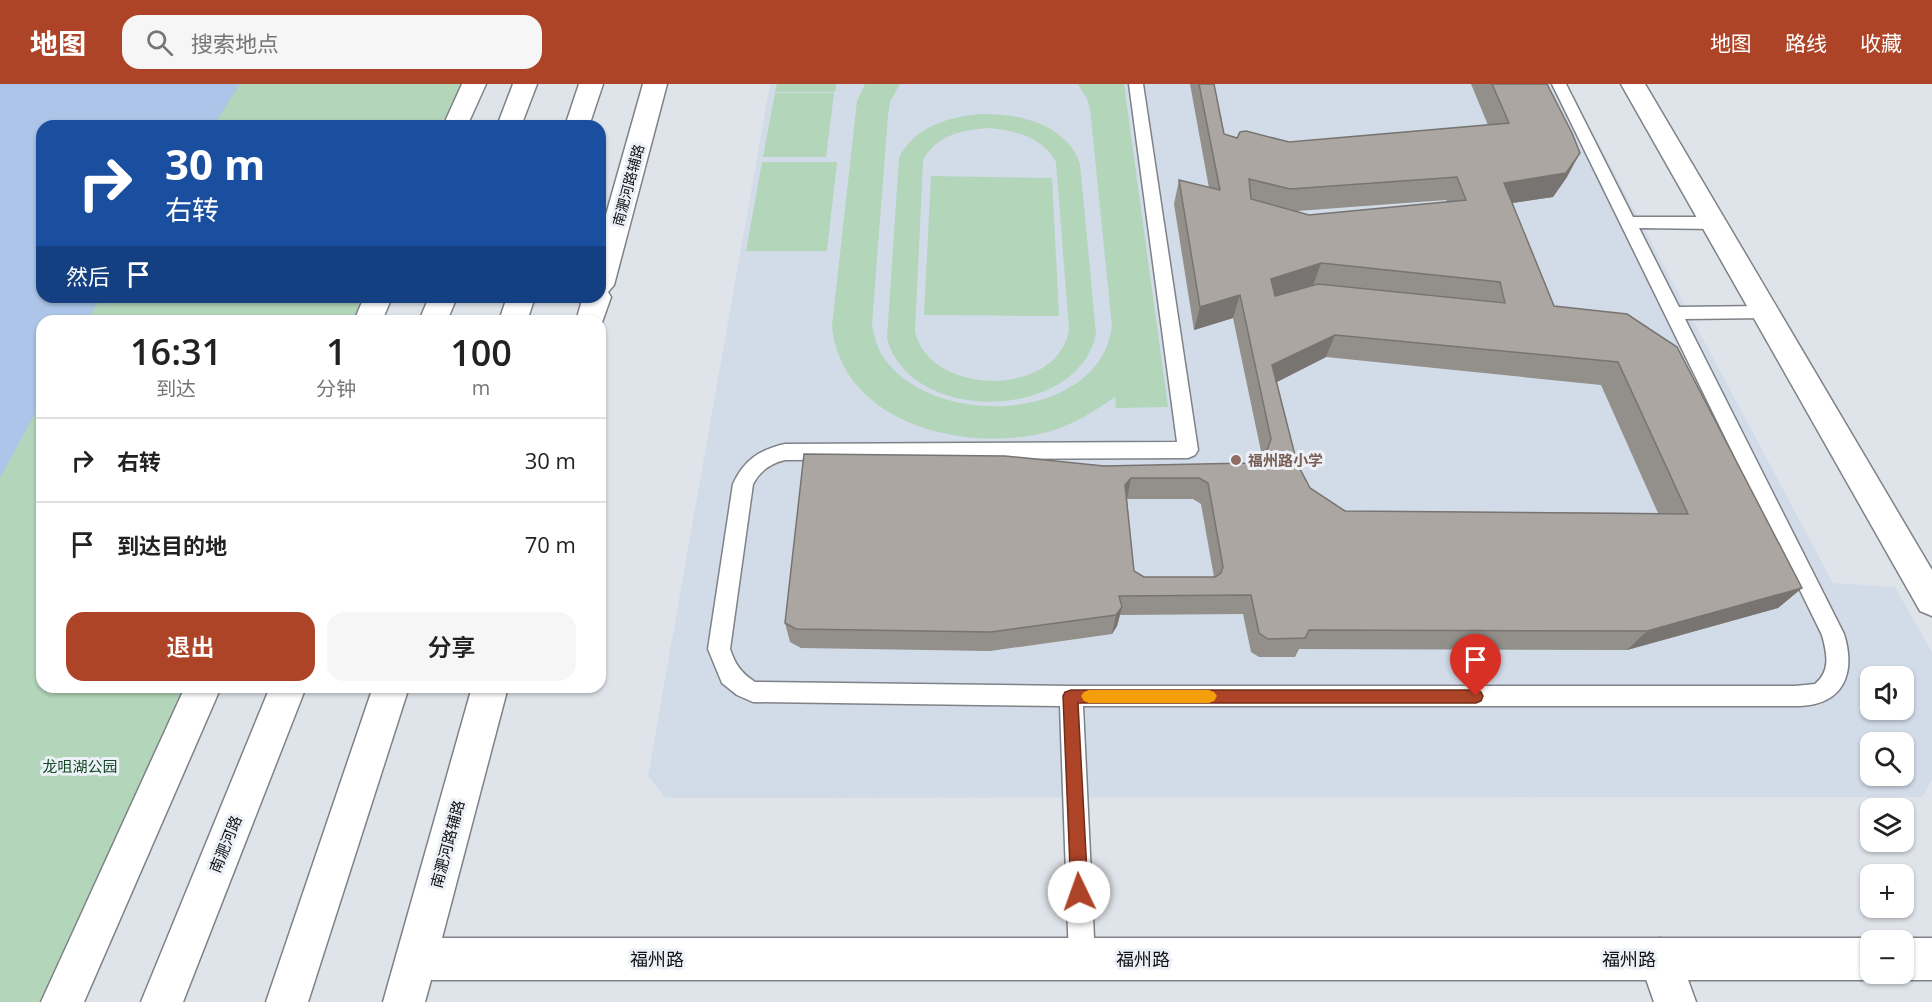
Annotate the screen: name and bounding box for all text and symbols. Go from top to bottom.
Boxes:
search box [122,15,542,69]
text: 地图 [30,24,86,62]
icon: search [143,26,176,59]
text: 搜索地点 [191,28,279,58]
text: 地图 [1710,29,1752,57]
text: 路线 [1785,29,1827,57]
text: 收藏 [1860,29,1902,57]
text: 30 m [165,135,265,192]
street label: 南淝河路辅路 [608,142,648,228]
icon: right [66,144,144,222]
text: 右转 [165,191,219,228]
icon: arrive [122,258,155,291]
text: 然后 [66,261,110,291]
text: 16:31 [130,327,222,376]
text: 1 [326,327,347,376]
text: 100 [450,328,512,377]
text: m [472,374,490,401]
text: 到达 [156,375,196,402]
text: 分钟 [316,375,356,402]
icon: right [66,444,99,477]
text: 30 m [525,445,576,475]
text: 右转 [117,446,161,476]
place label: 福州路小学 [1248,450,1323,470]
marker: 福州路小学 [1229,453,1243,467]
icon: arrive [66,528,99,561]
text: 70 m [525,529,576,559]
text: 到达目的地 [117,530,227,560]
button: 退出 [66,612,315,681]
button: 分享 [327,612,576,681]
pin [1450,634,1501,696]
icon: arrive [1459,643,1492,676]
map controls [1860,666,1914,984]
button: sound [1860,666,1914,720]
button: search [1860,732,1914,786]
park label: 龙咀湖公园 [42,756,118,776]
street label: 南淝河路辅路 [426,798,468,890]
button: layers [1860,798,1914,852]
street label: 南淝河路 [204,812,246,876]
position arrow [1047,860,1111,924]
button: + [1860,864,1914,918]
button: − [1860,930,1914,984]
street label: 福州路 [630,947,684,971]
street label: 福州路 [1116,947,1170,971]
street label: 福州路 [1602,947,1656,971]

